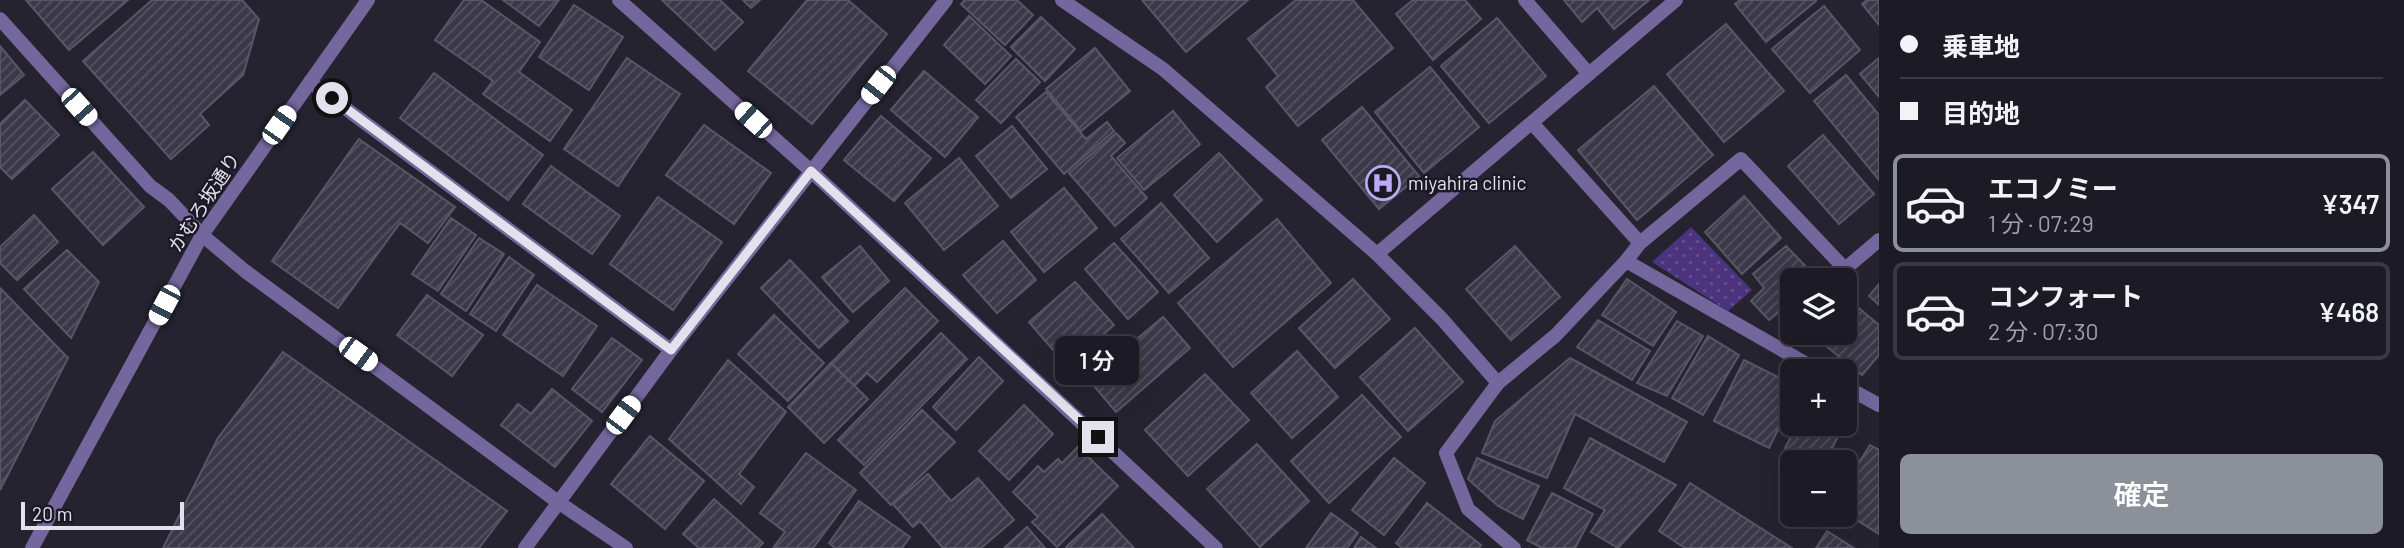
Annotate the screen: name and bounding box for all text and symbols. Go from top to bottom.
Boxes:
text: 乗車地 [1942,30,2020,61]
car [857,62,900,108]
route start [316,82,348,114]
car [58,84,101,130]
text: 目的地 [1942,97,2020,128]
car [731,98,776,142]
car [259,102,300,148]
street label: かむろ坂通り [163,148,244,256]
hospital icon: miyahira clinic [1364,164,1402,202]
place label: miyahira clinic [1408,171,1526,194]
icon: car [1904,172,1967,235]
text: エコノミー [1988,172,2118,203]
text: ¥347 [2321,188,2379,219]
text: 1 分 · 07:29 [1988,209,2094,237]
map controls [1780,268,1857,527]
button: layers [1780,268,1857,345]
icon: car [1904,280,1967,343]
text: コンフォート [1988,280,2143,311]
car [145,282,184,328]
text: ¥468 [2318,296,2379,327]
text: 2 分 · 07:30 [1988,317,2098,345]
car [335,333,382,375]
callout: 1 分 [1056,336,1140,384]
text: 1 分 [1079,346,1115,374]
button: + [1780,359,1857,436]
car [602,392,645,438]
route end [1082,421,1114,453]
button: − [1780,450,1857,527]
button: 確定 [1900,454,2383,534]
scale bar [21,499,184,531]
text: 20 m [32,502,72,525]

